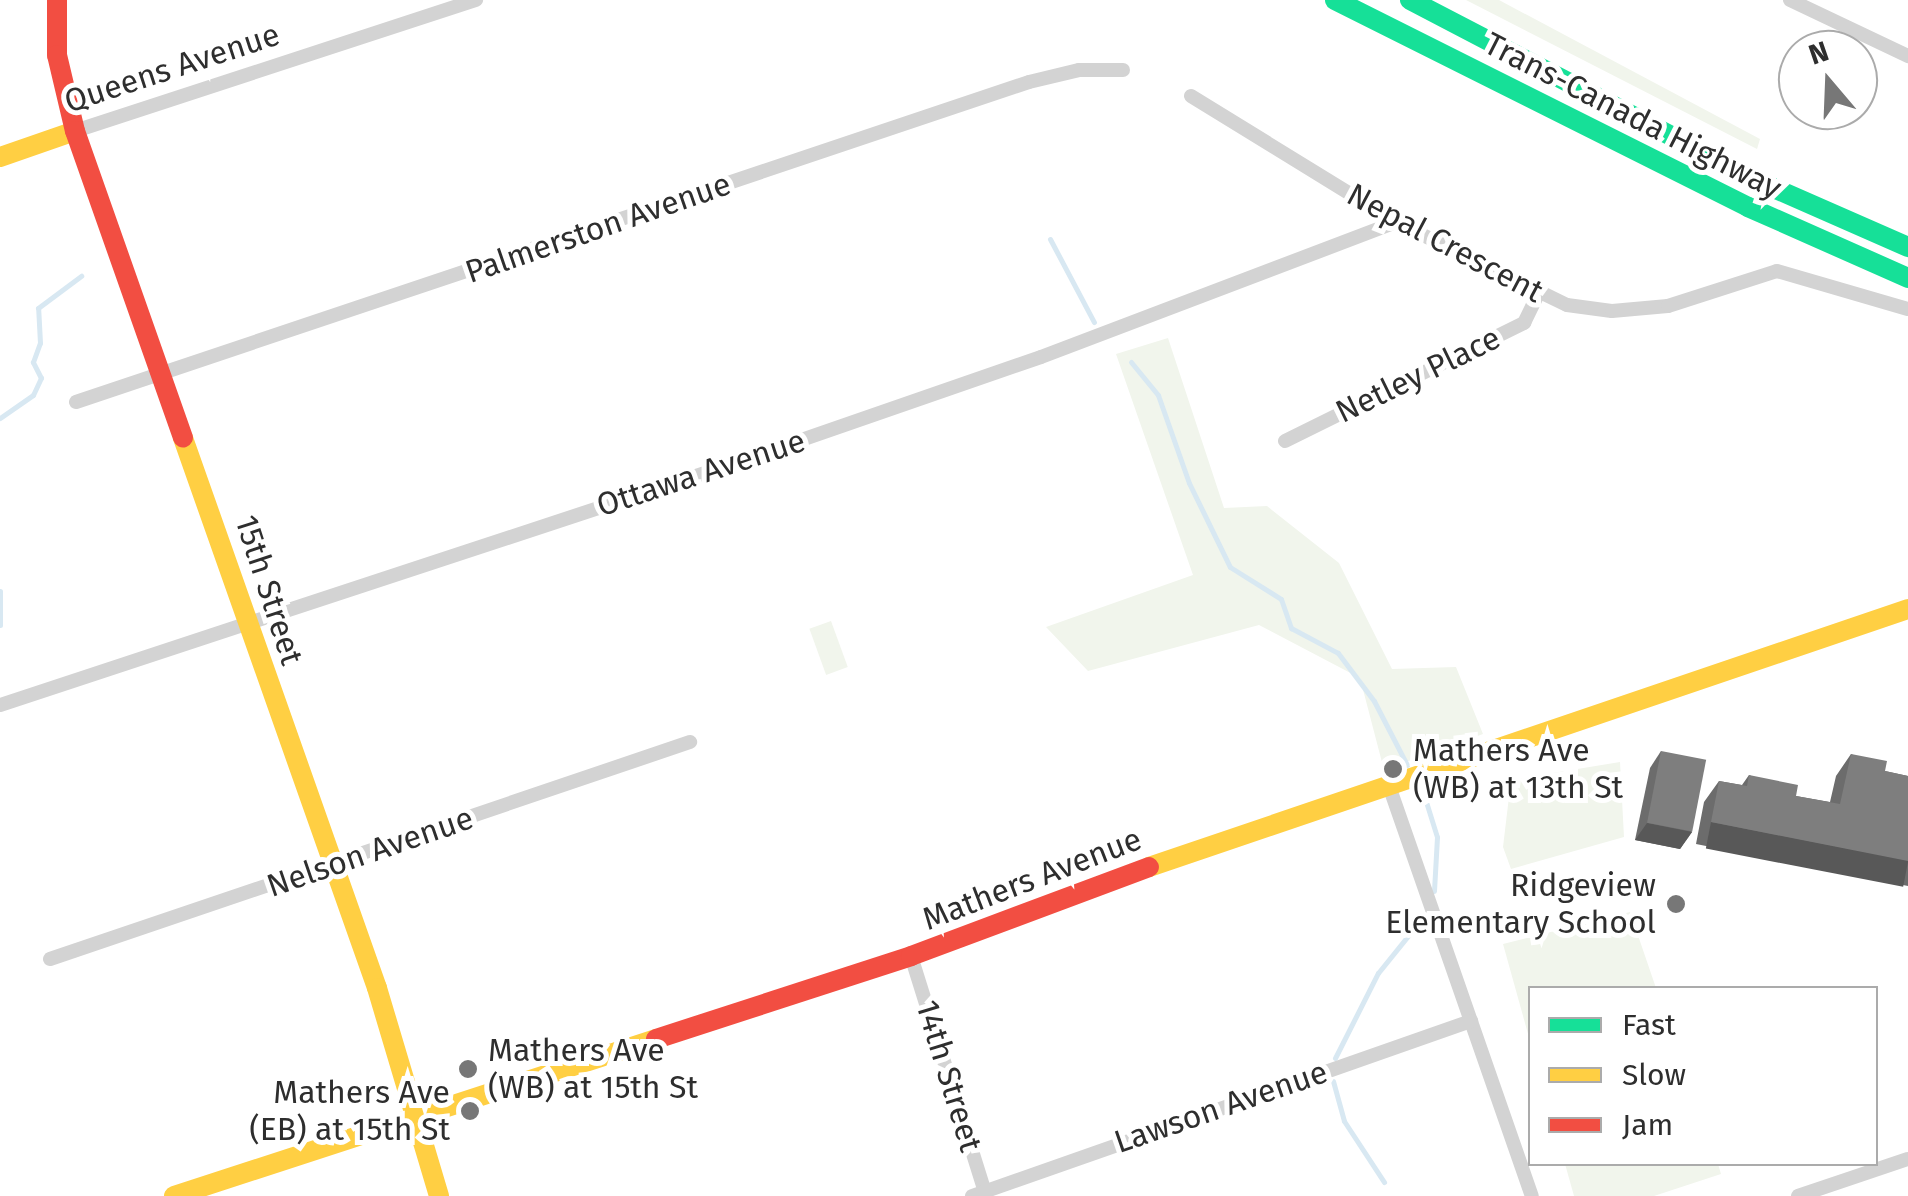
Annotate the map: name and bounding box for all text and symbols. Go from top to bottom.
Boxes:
street label: Queens Avenue [60,15,284,121]
street label: Trans-Canada Highway [1478,24,1788,208]
north arrow [1778,30,1878,130]
text: N [1805,34,1833,72]
street label: Palmerston Avenue [460,165,736,291]
street label: Nepal Crescent [1340,175,1550,311]
street label: Netley Place [1329,319,1507,431]
street label: Ottawa Avenue [592,421,810,525]
street label: 15th Street [227,510,311,670]
place label: Mathers Ave (WB) at 13th St [1413,732,1623,807]
marker: Mathers Ave (WB) at 13th St [1382,758,1404,780]
street label: Nelson Avenue [262,799,478,905]
street label: Mathers Avenue [917,820,1147,938]
place label: Ridgeview Elementary School [1385,867,1656,942]
marker: Ridgeview Elementary School [1665,893,1687,915]
legend [1528,986,1878,1166]
street label: 14th Street [908,996,990,1156]
text: Fast [1622,1007,1676,1043]
place label: Mathers Ave (WB) at 15th St [488,1032,698,1107]
street label: Lawson Avenue [1109,1053,1333,1161]
text: Slow [1622,1057,1686,1093]
marker: Mathers Ave (WB) at 15th St [457,1058,479,1080]
place label: Mathers Ave (EB) at 15th St [249,1074,450,1149]
marker: Mathers Ave (EB) at 15th St [459,1100,481,1122]
text: Jam [1622,1107,1673,1143]

